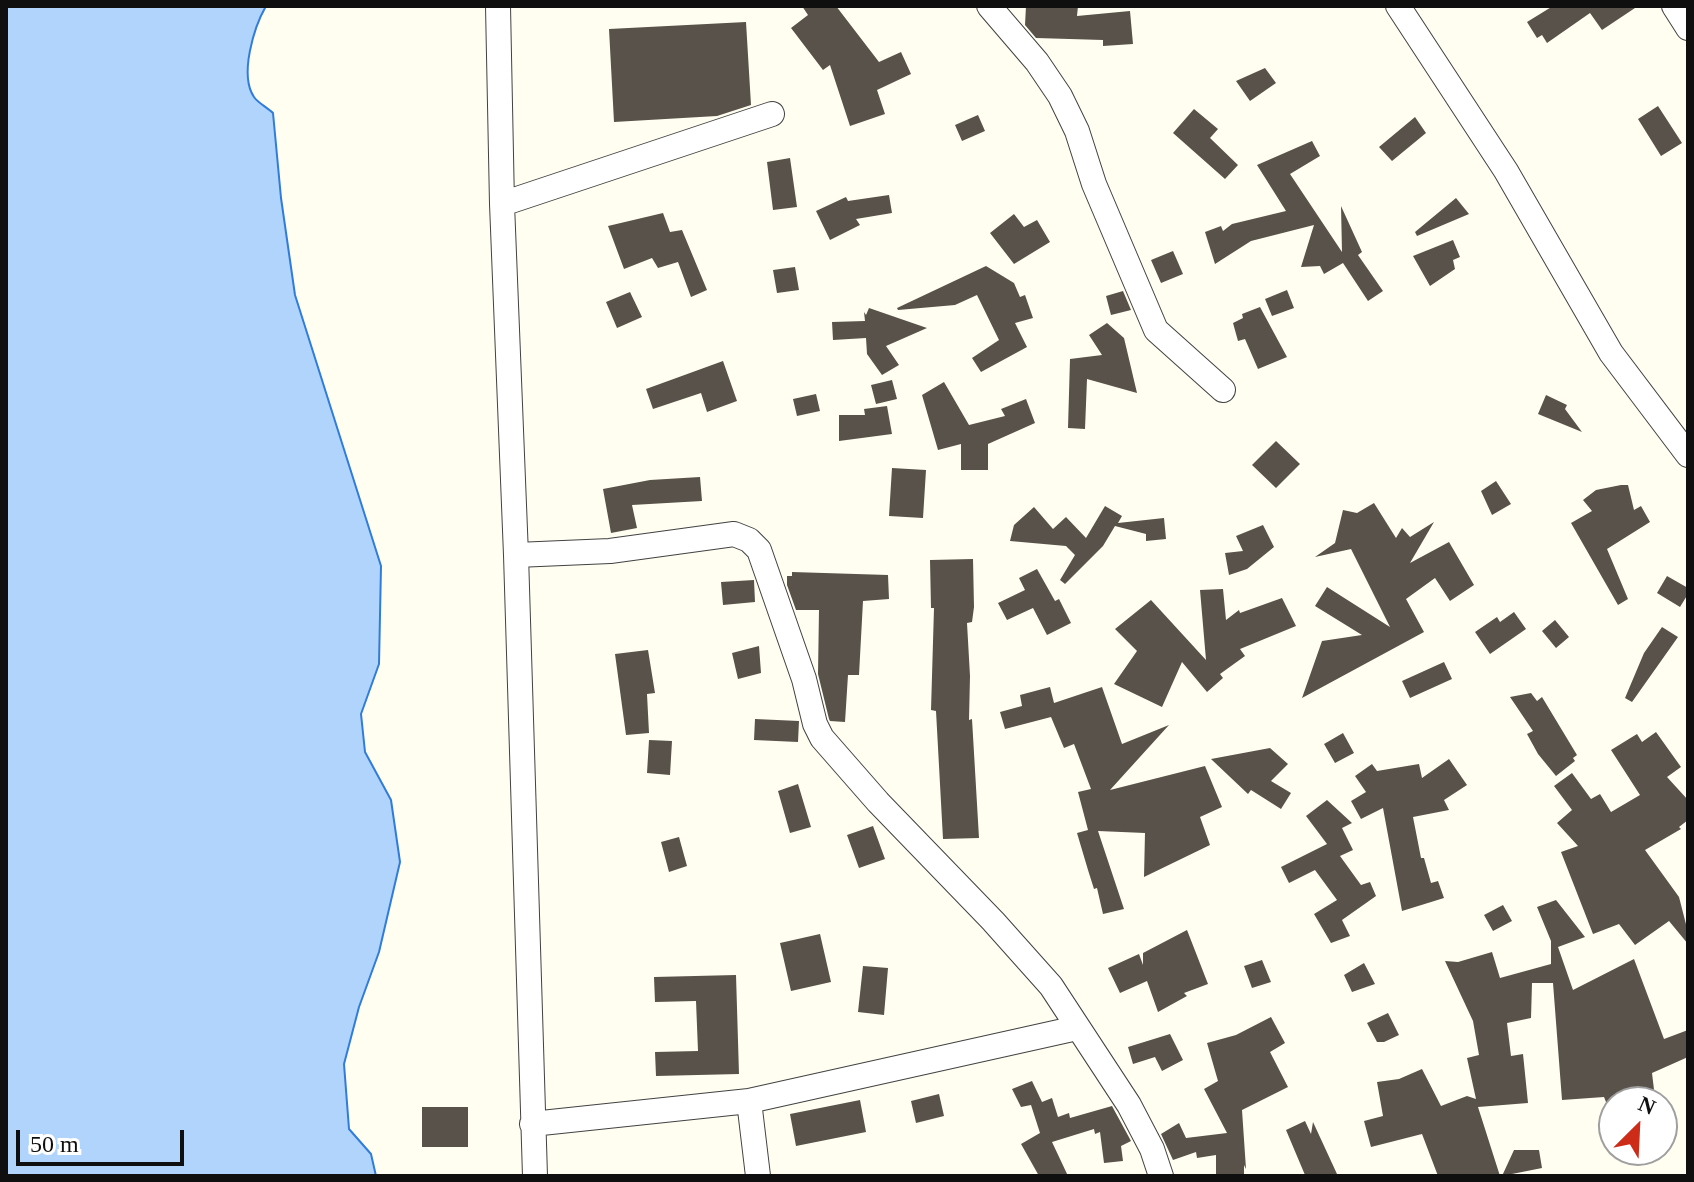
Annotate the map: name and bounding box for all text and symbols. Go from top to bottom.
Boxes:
north arrow [1598,1086,1678,1166]
text: N [1635,1091,1659,1120]
scale bar [20,1114,188,1164]
text: 50 m [30,1131,79,1157]

